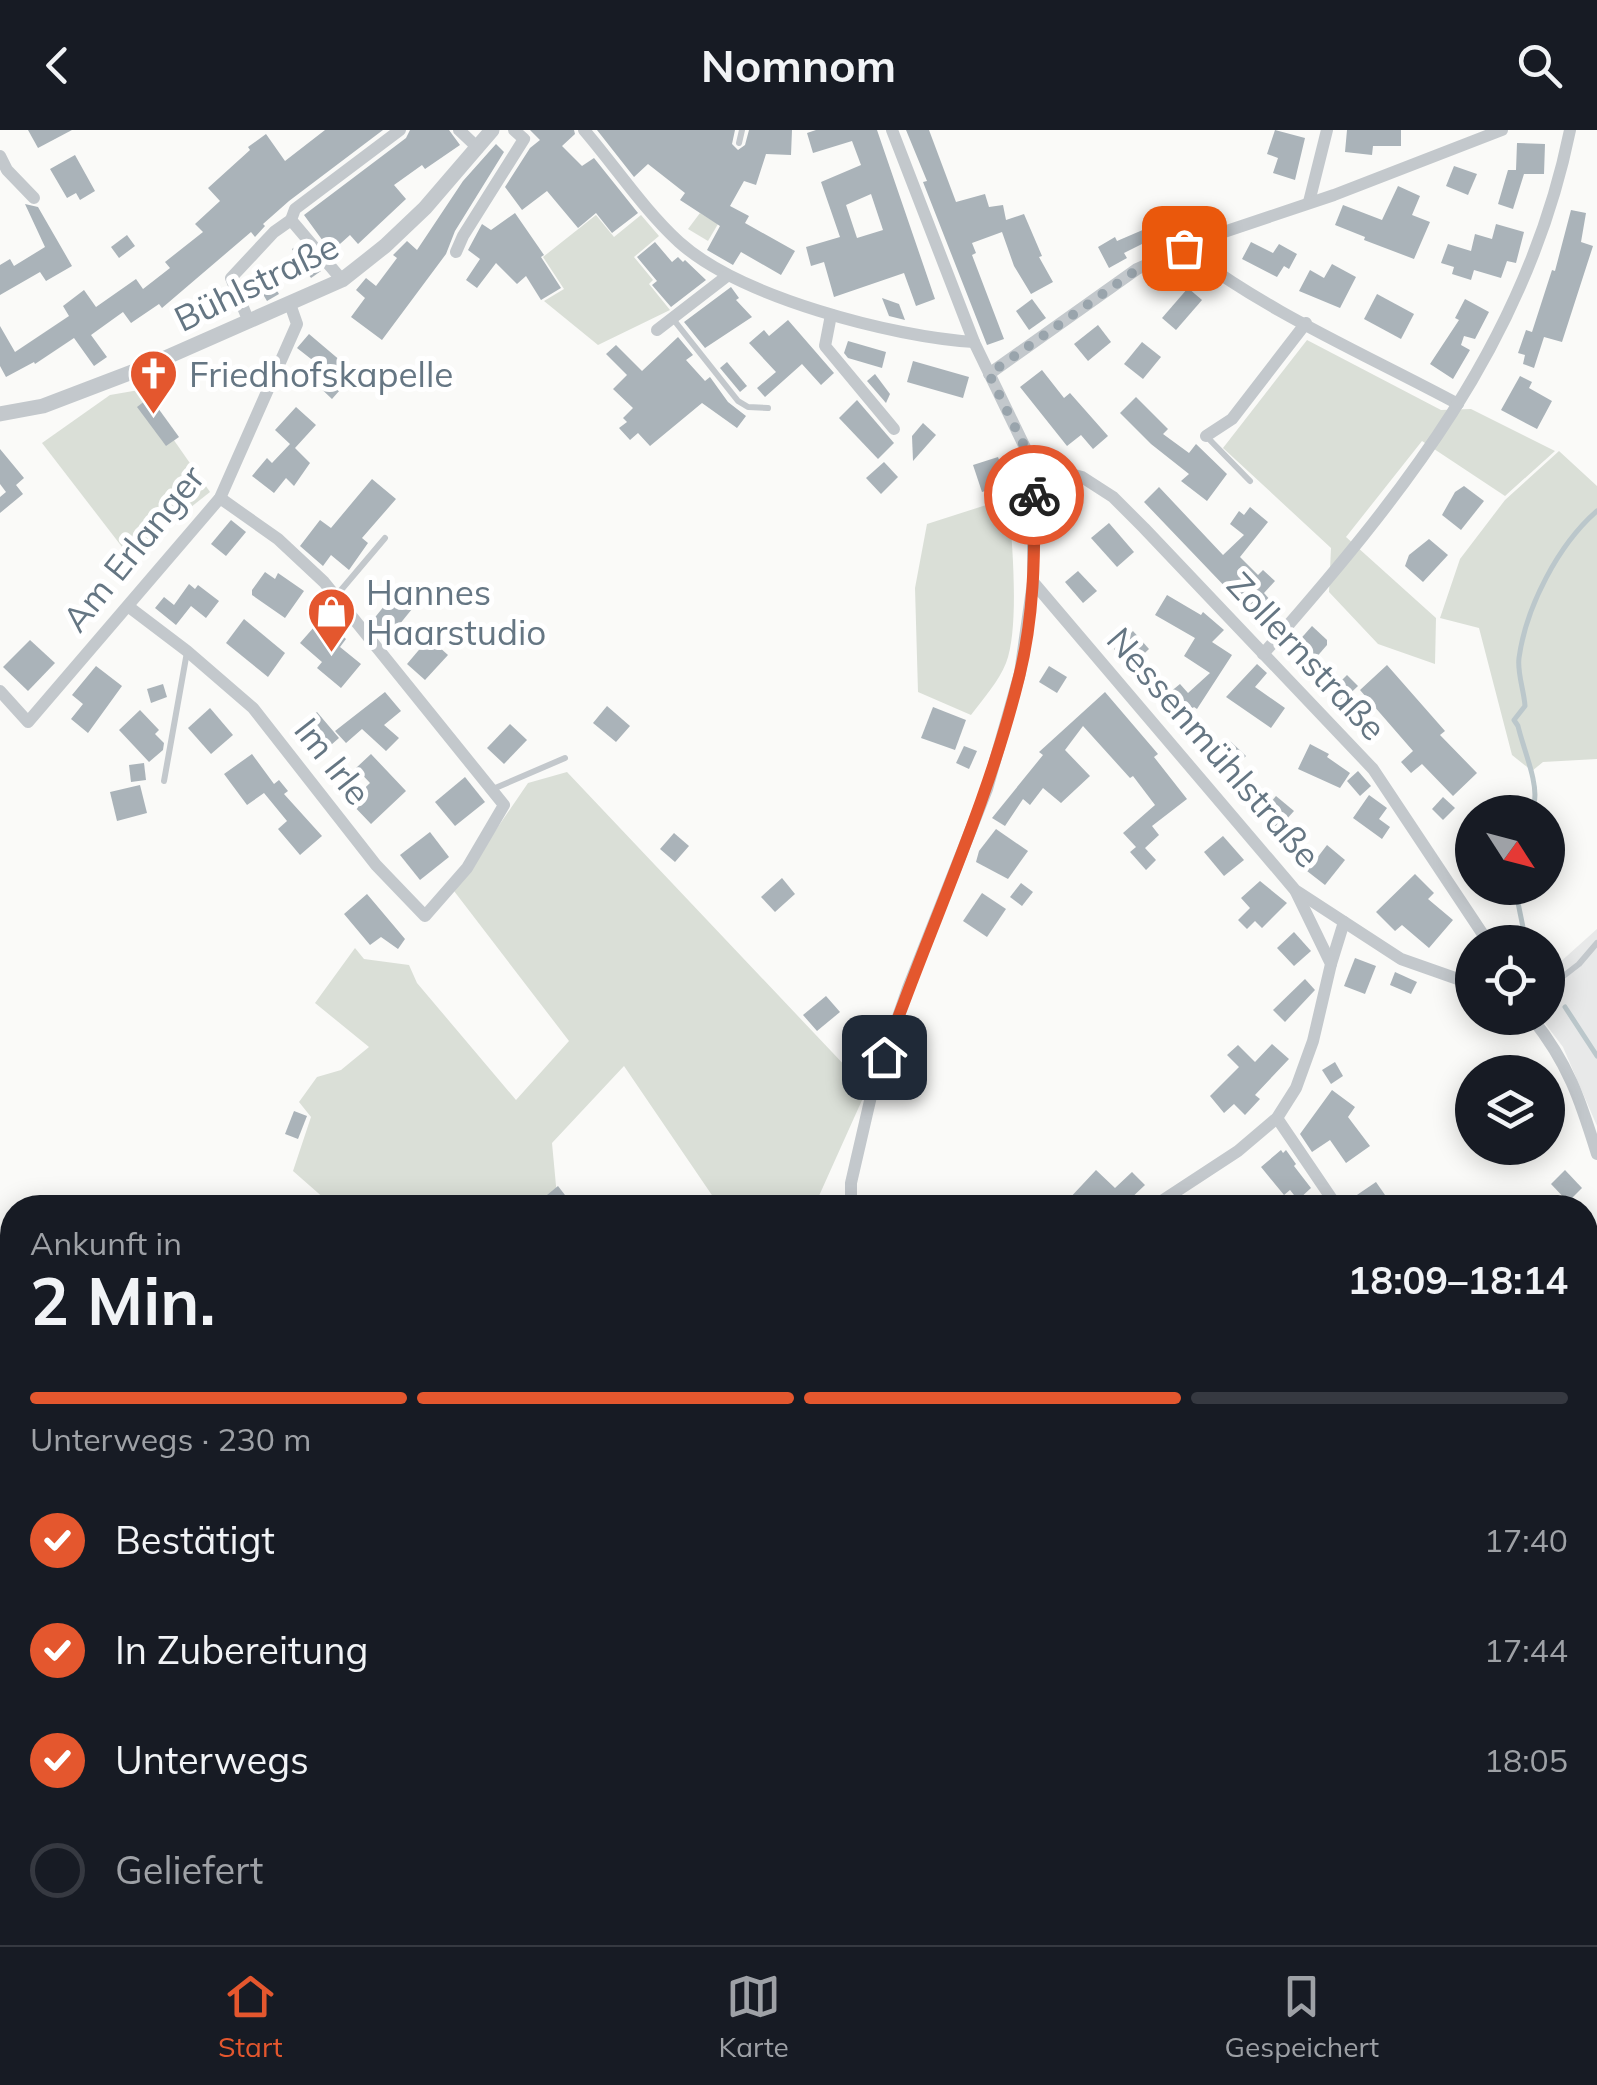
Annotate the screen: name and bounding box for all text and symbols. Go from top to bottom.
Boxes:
text: Nomnom [701,37,896,93]
icon: back [30,38,85,93]
icon: search [1512,38,1567,93]
pin [1142,206,1227,291]
icon: bag [1157,221,1212,276]
street label: Bühlstraße [167,223,345,341]
church icon: Friedhofskapelle [128,348,180,416]
place label: Friedhofskapelle [189,352,453,396]
courier [984,445,1084,545]
street label: Am Erlanger [52,456,214,640]
icon: bike [1007,468,1062,523]
street label: Zollernstraße [1218,563,1396,749]
place label: Hannes Haarstudio [366,570,546,654]
shop icon: Hannes Haarstudio [305,586,357,654]
street label: Nessenmühlstraße [1098,618,1330,876]
street label: Im Irle [285,709,381,813]
north arrow [1455,795,1565,905]
map controls [1455,795,1565,1165]
button: locate [1455,925,1565,1035]
pin [842,1015,927,1100]
icon: home [857,1030,912,1085]
button: layers [1455,1055,1565,1165]
text: Ankunft in [30,1223,182,1263]
text: 18:09–18:14 [1348,1256,1568,1304]
text: 2 Min. [30,1260,216,1341]
text: Unterwegs · 230 m [30,1419,311,1459]
icon: check [30,1513,85,1568]
text: Bestätigt [115,1516,275,1564]
text: 17:40 [1484,1520,1568,1560]
icon: check [30,1623,85,1678]
text: In Zubereitung [115,1626,368,1674]
text: 17:44 [1484,1630,1568,1670]
icon: check [30,1733,85,1788]
text: Unterwegs [115,1736,309,1784]
text: 18:05 [1484,1740,1568,1780]
text: Geliefert [115,1846,263,1894]
tab: Start [218,1969,283,2064]
tab: Karte [718,1969,789,2064]
tab: Gespeichert [1225,1969,1379,2064]

